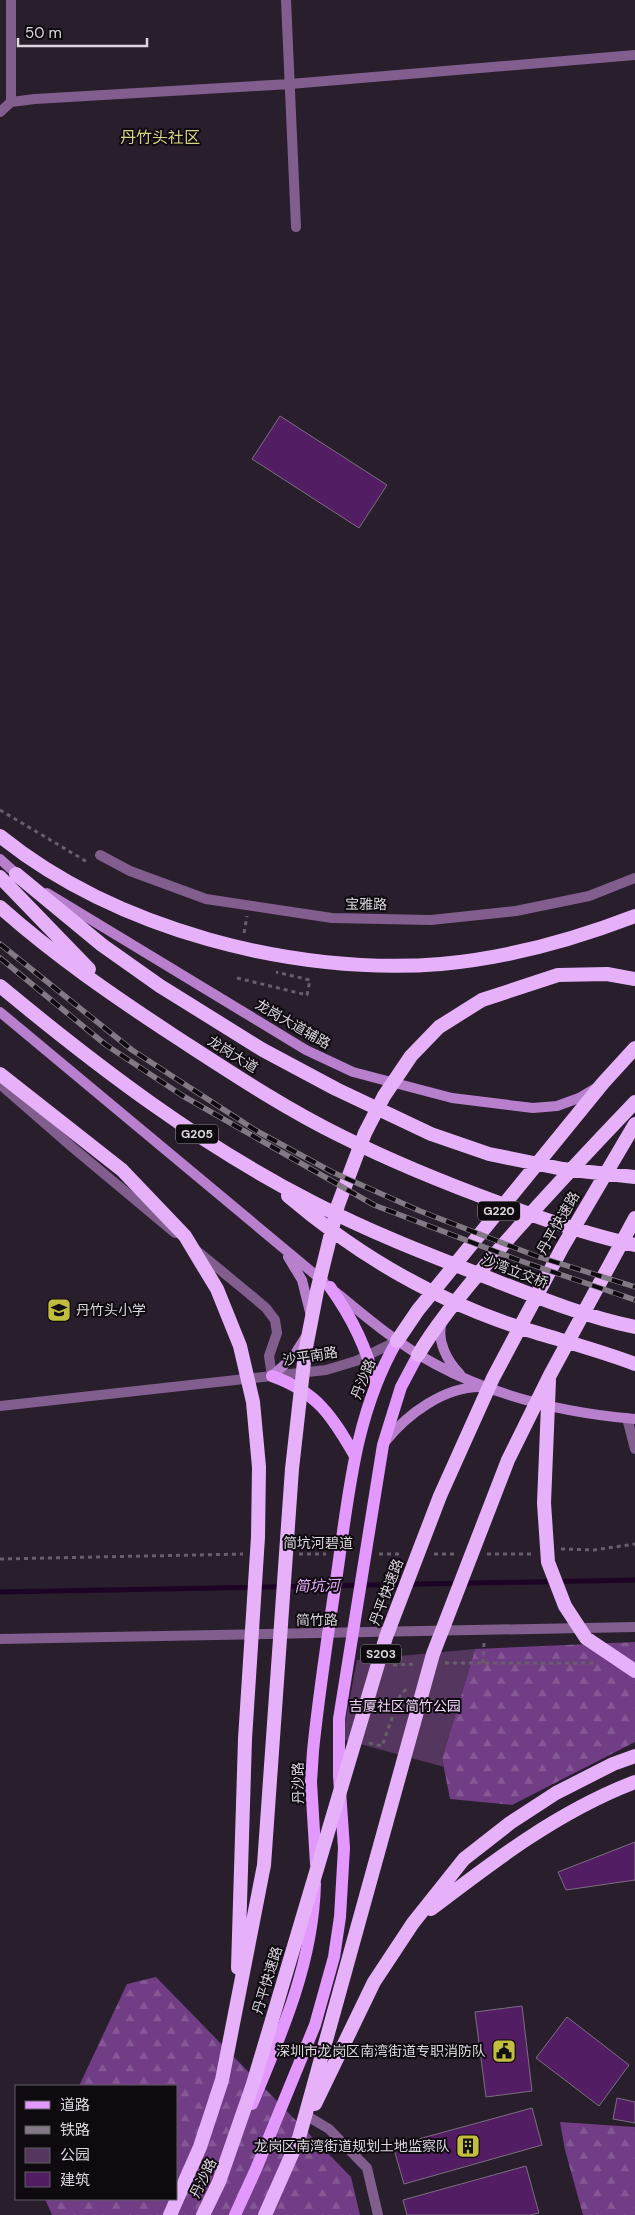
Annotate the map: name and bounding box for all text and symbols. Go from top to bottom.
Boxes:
scale bar [18,15,146,47]
text: 50 m [25,23,62,43]
district label: 丹竹头社区 [120,127,200,148]
street label: 宝雅路 [345,895,387,913]
street label: 龙岗大道辅路 [252,995,334,1053]
street label: 龙岗大道 [204,1032,262,1076]
road number: G205 [176,1124,218,1144]
street label: 丹平快速路 [533,1188,583,1258]
road number: G220 [478,1202,520,1220]
street label: 沙湾立交桥 [479,1250,551,1292]
school or university icon: 丹竹头小学 [46,1297,72,1323]
place label: 丹竹头小学 [76,1301,146,1319]
street label: 沙平南路 [281,1343,339,1369]
street label: 丹沙路 [347,1356,379,1402]
street label: 简坑河碧道 [283,1534,353,1552]
street label: 丹平快速路 [365,1556,407,1628]
water label: 简坑河 [294,1576,343,1596]
street label: 简竹路 [296,1611,338,1629]
road number: S203 [361,1645,401,1664]
park label: 吉厦社区简竹公园 [349,1697,461,1715]
street label: 丹沙路 [289,1762,307,1804]
street label: 丹平快速路 [248,1944,286,2016]
public building icon: 深圳市龙岗区南湾街道专职消防队 [491,2038,517,2064]
place label: 深圳市龙岗区南湾街道专职消防队 [276,2042,486,2060]
legend [15,2085,178,2200]
text: 道路 [60,2095,90,2115]
text: 铁路 [60,2120,90,2140]
building icon: 龙岗区南湾街道规划土地监察队 [455,2133,481,2159]
place label: 龙岗区南湾街道规划土地监察队 [254,2137,450,2155]
text: 公园 [60,2145,90,2165]
street label: 丹沙路 [186,2155,220,2201]
text: 建筑 [60,2170,90,2190]

